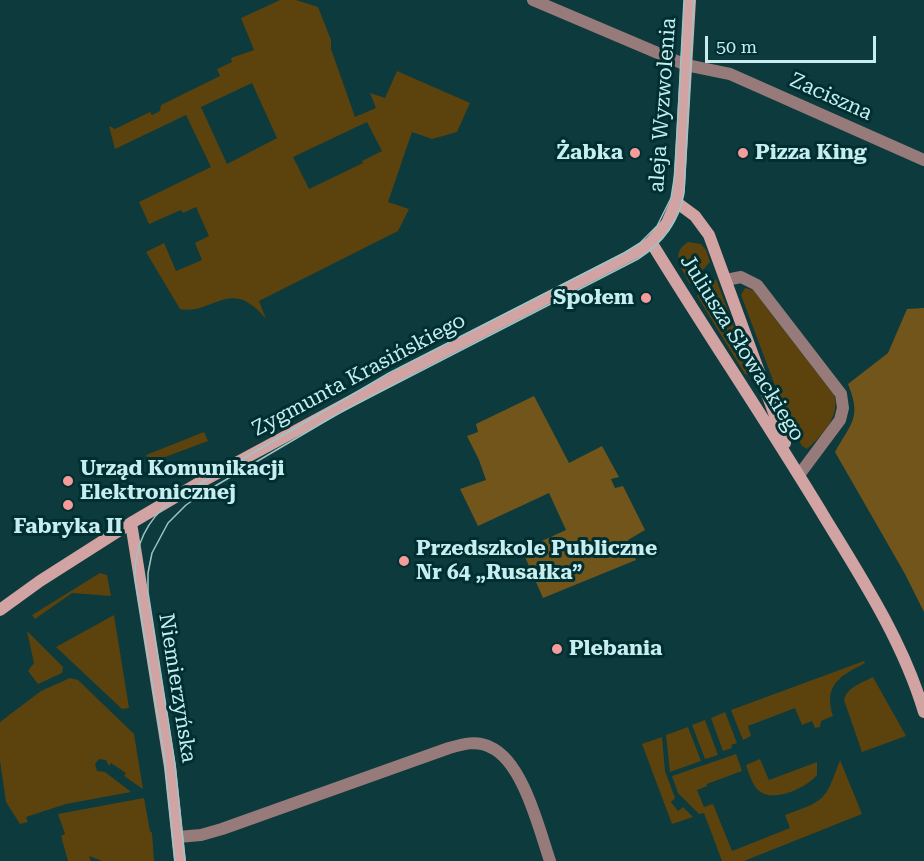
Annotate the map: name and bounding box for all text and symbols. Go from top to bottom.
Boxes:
street label: aleja Wyzwolenia [644,17,682,193]
scale bar [708,24,879,62]
text: 50 m [716,36,757,57]
street label: Zaciszna [786,68,876,126]
place label: Żabka [556,140,623,166]
place label: Pizza King [755,140,867,166]
marker: Żabka [628,146,642,160]
marker: Pizza King [736,146,750,160]
street label: Juliusza Słowackiego [674,250,810,446]
place label: Społem [553,285,634,311]
marker: Społem [639,291,653,305]
street label: Zygmunta Krasińskiego [248,308,470,442]
place label: Urząd Komunikacji Elektronicznej [80,456,285,506]
marker: Urząd Komunikacji Elektronicznej [61,474,75,488]
marker: Fabryka II [61,498,75,512]
place label: Fabryka II [13,514,123,540]
place label: Przedszkole Publiczne Nr 64 „Rusałka” [416,536,657,586]
marker: Przedszkole Publiczne Nr 64 „Rusałka” [397,554,411,568]
street label: Niemierzyńska [153,611,201,765]
place label: Plebania [569,636,662,662]
marker: Plebania [550,642,564,656]

